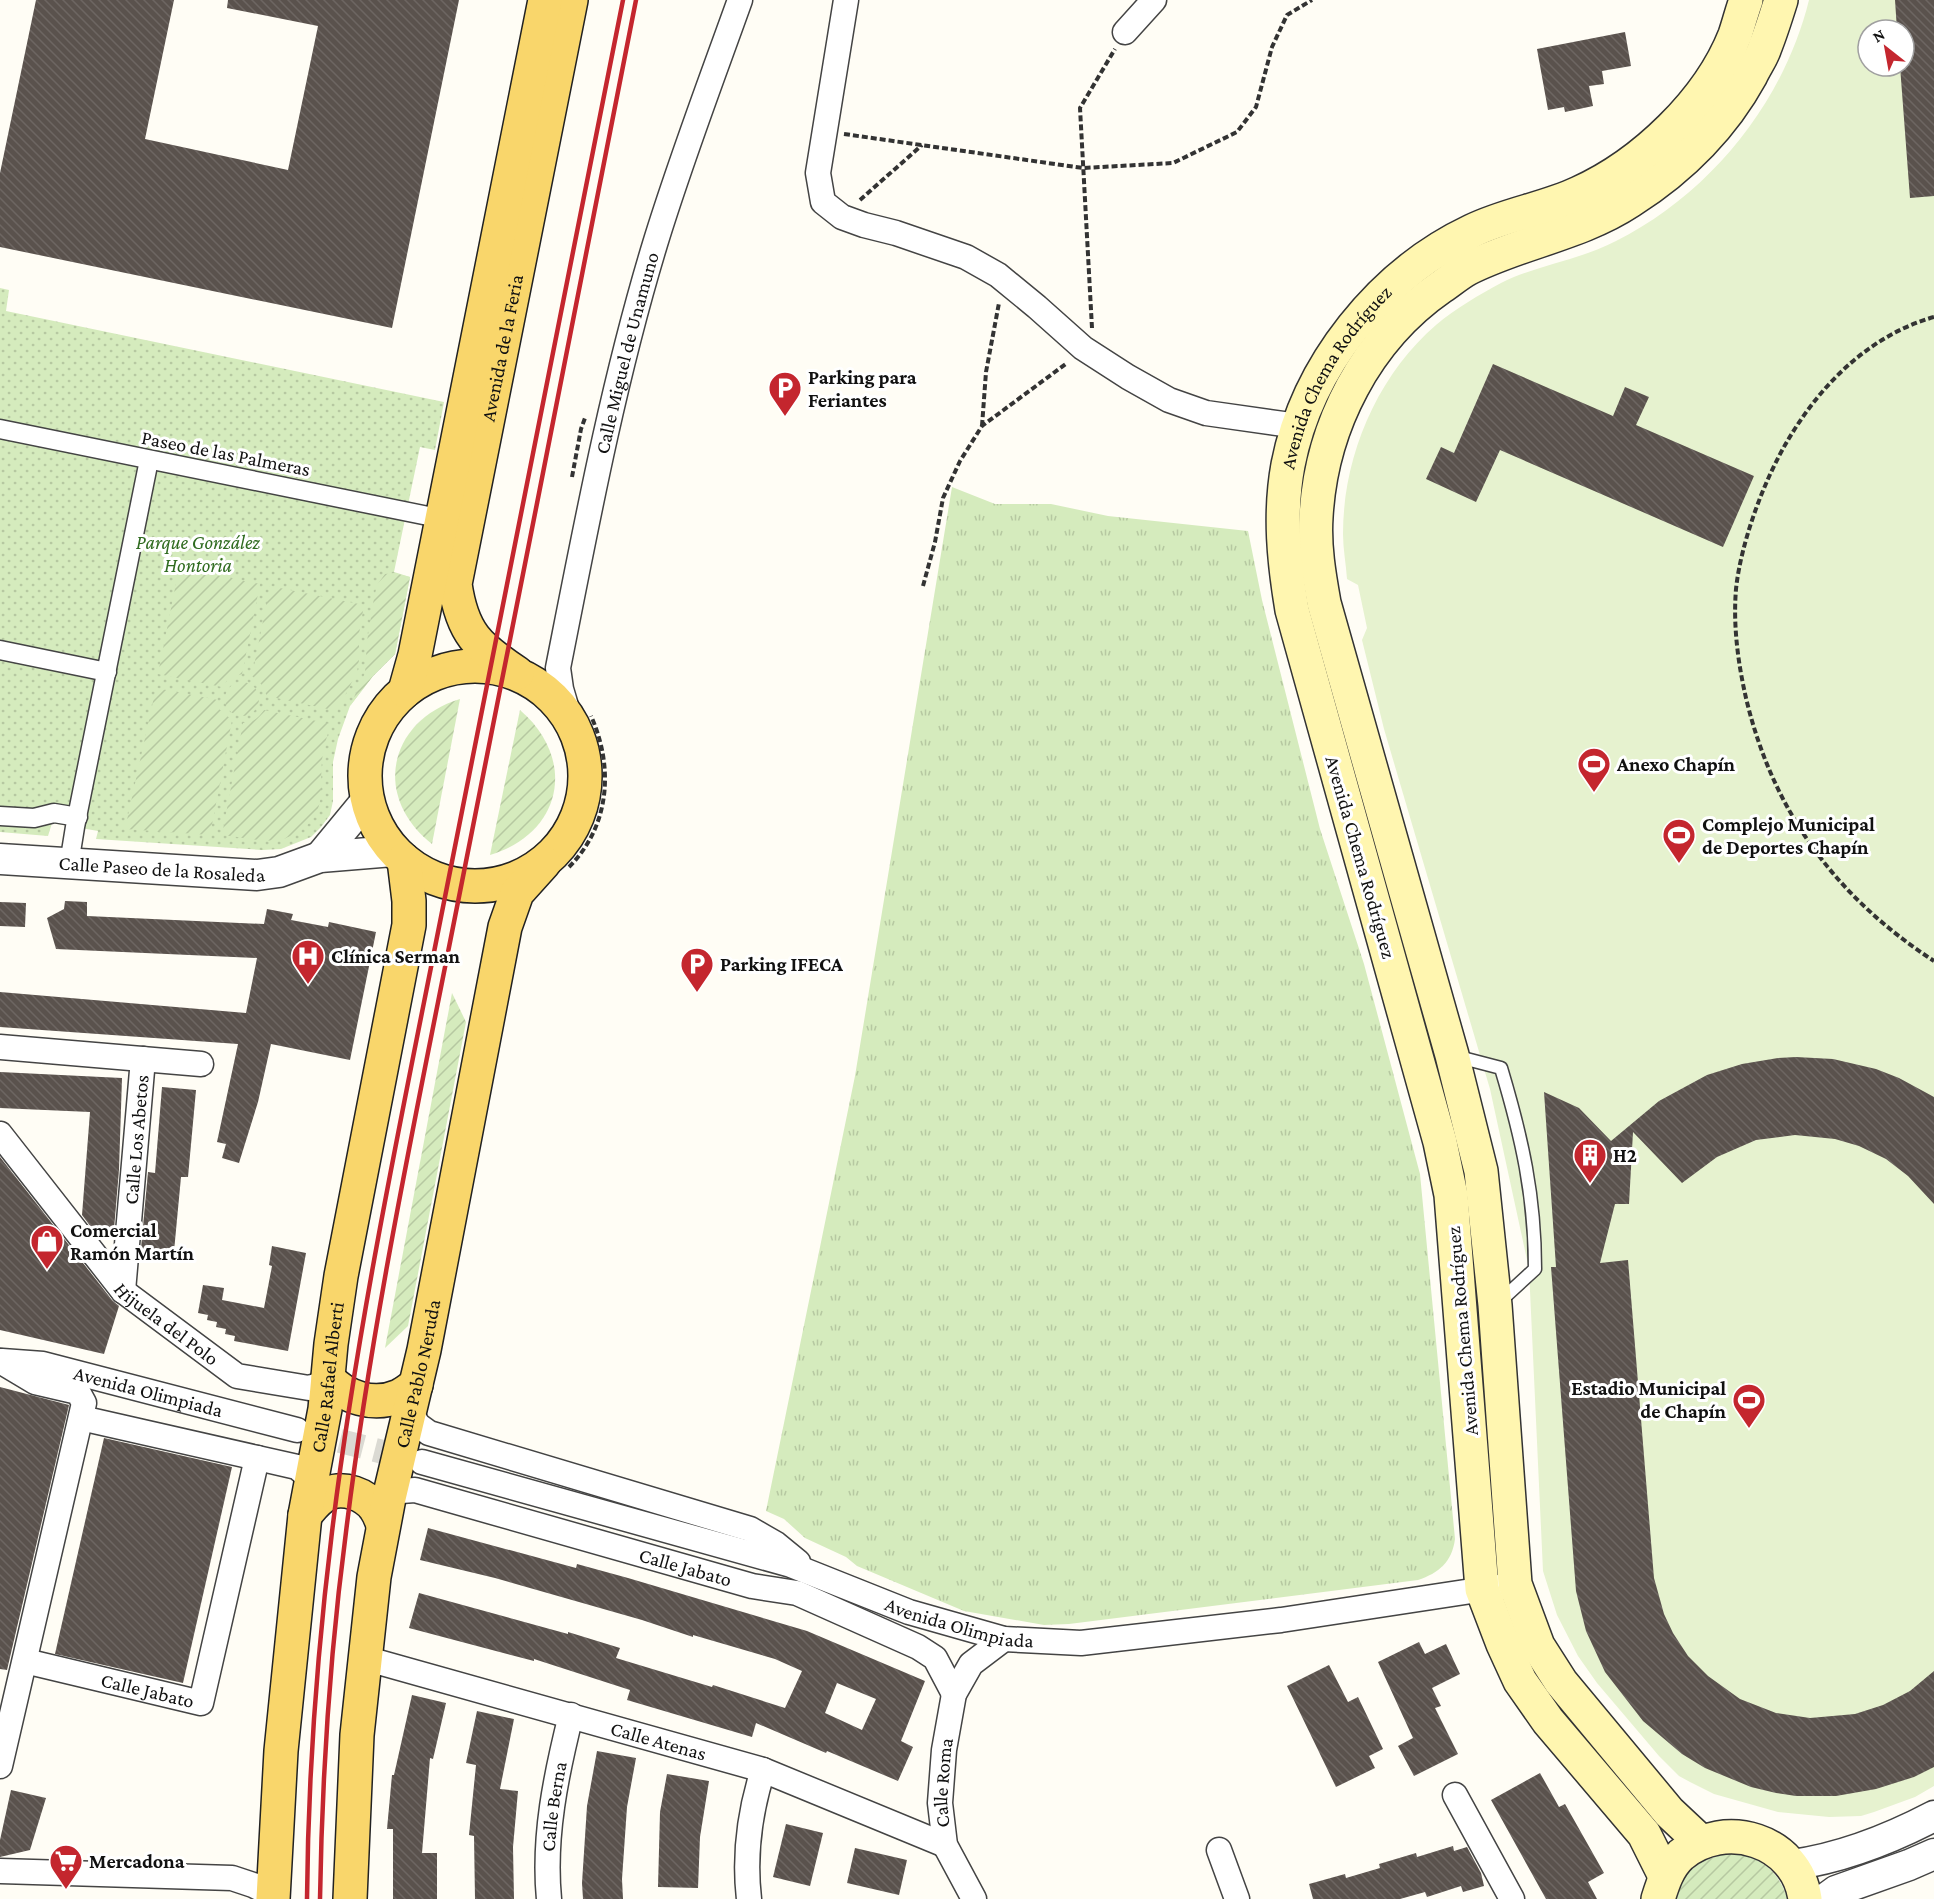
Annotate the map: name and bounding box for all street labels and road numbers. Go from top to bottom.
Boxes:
street label: Calle Miguel de Unamuno [591,249,663,456]
street label: Avenida de la Feria [477,272,527,423]
street label: Avenida Chema Rodríguez [1276,281,1396,471]
street label: Paseo de las Palmeras [140,426,312,480]
street label: Avenida Chema Rodríguez [1321,753,1400,961]
street label: Calle Paseo de la Rosaleda [58,852,266,886]
street label: Calle Los Abetos [120,1074,153,1205]
street label: Avenida Chema Rodríguez [1442,1225,1483,1436]
street label: Hijuela del Polo [110,1278,223,1370]
street label: Calle Pablo Neruda [390,1298,444,1450]
street label: Calle Rafael Alberti [306,1300,348,1455]
street label: Avenida Olimpiada [72,1361,225,1421]
street label: Calle Jabato [637,1543,734,1591]
street label: Avenida Olimpiada [882,1593,1034,1652]
street label: Calle Jabato [99,1669,196,1712]
street label: Calle Atenas [608,1717,709,1765]
street label: Calle Roma [929,1736,957,1829]
street label: Calle Berna [537,1759,571,1852]

